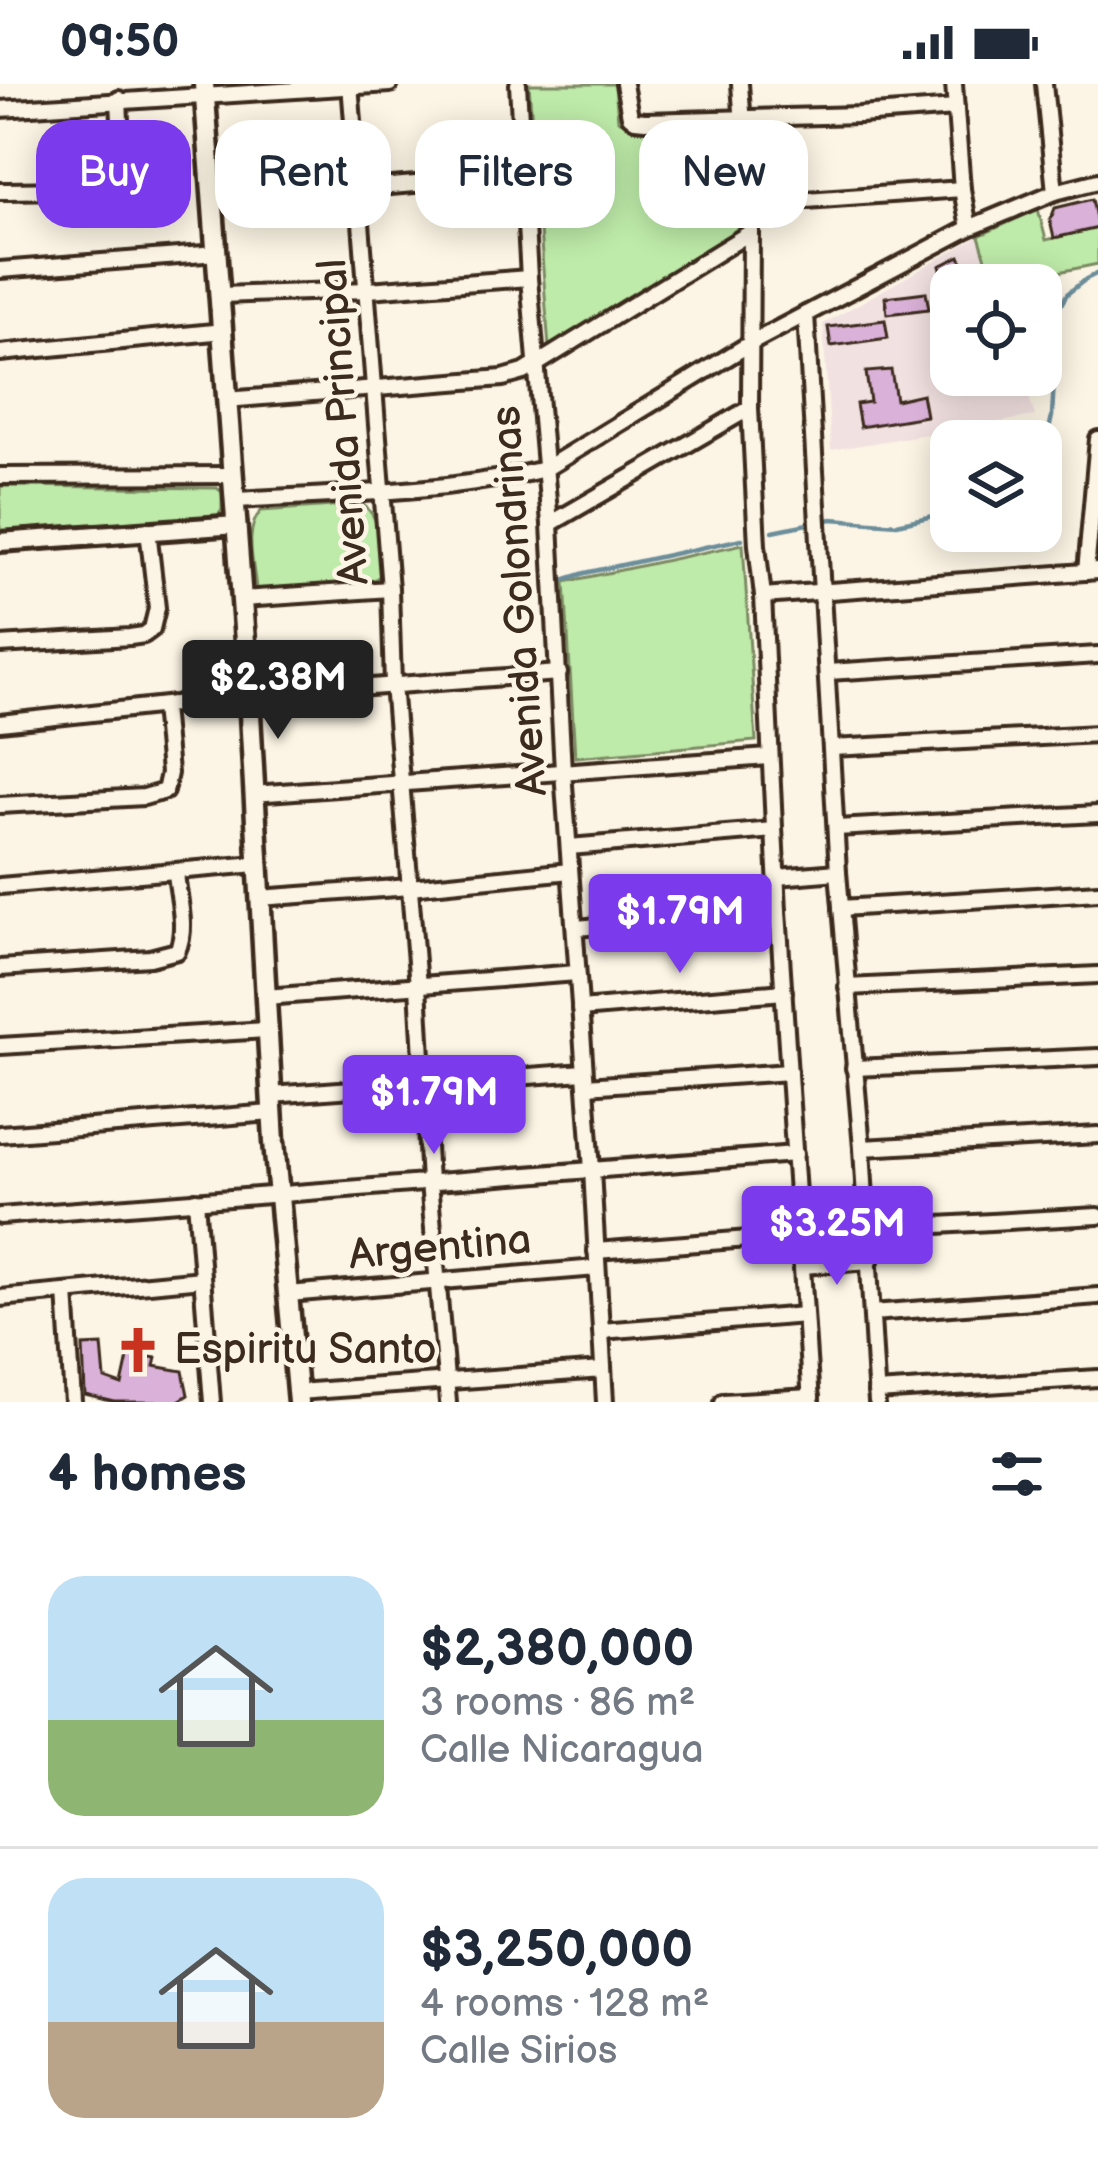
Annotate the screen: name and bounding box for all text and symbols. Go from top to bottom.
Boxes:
text: 09:50 [60,15,179,70]
chip: Buy [36,120,191,228]
chip: Rent [215,120,391,228]
chip: Filters [415,120,615,228]
chip: New [639,120,808,228]
street label: Avenida Principal [307,257,381,587]
map controls [930,264,1062,552]
button: locate [930,264,1062,396]
street label: Avenida Golondrinas [481,404,559,798]
button: layers [930,420,1062,552]
pin: $2.38M [180,640,376,742]
text: $2.38M [209,655,347,702]
pin: $1.79M [582,874,778,976]
text: $1.79M [616,889,744,936]
pin: $1.79M [336,1055,532,1157]
text: $1.79M [370,1070,498,1117]
pin: $3.25M [739,1186,935,1288]
text: $3.25M [769,1201,905,1248]
street label: Argentina [347,1215,533,1281]
church icon: Espiritu Santo [113,1325,163,1375]
place label: Espiritu Santo [174,1325,437,1376]
icon: filters [984,1441,1050,1507]
text: 4 homes [48,1444,247,1505]
text: $2,380,000 [420,1619,694,1680]
icon: home [144,1624,288,1768]
text: 3 rooms · 86 m² [420,1680,695,1727]
text: Calle Nicaragua [420,1727,704,1774]
text: $3,250,000 [420,1920,693,1981]
icon: home [144,1926,288,2070]
text: 4 rooms · 128 m² [420,1981,709,2028]
text: Calle Sirios [420,2028,617,2075]

